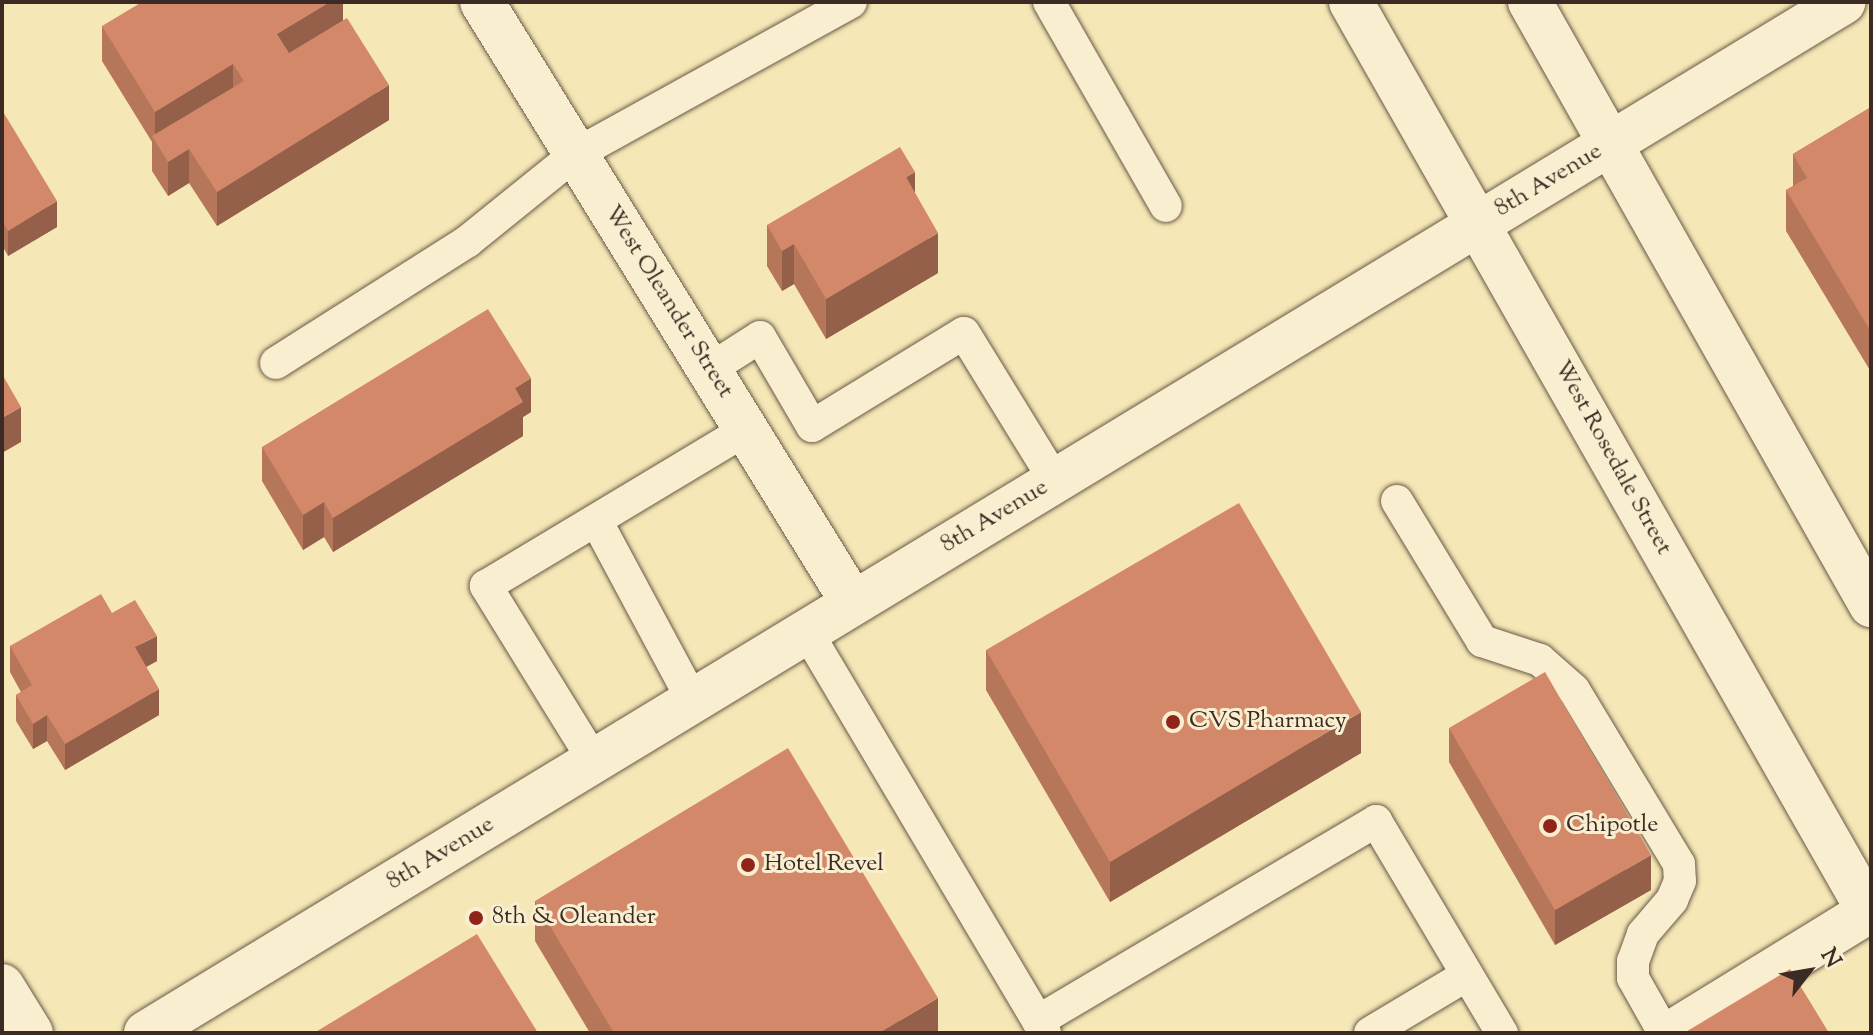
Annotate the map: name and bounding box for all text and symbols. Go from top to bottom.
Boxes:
street label: 8th Avenue [1490,138,1608,224]
street label: West Oleander Street [597,200,739,404]
street label: West Rosedale Street [1547,356,1677,560]
street label: 8th Avenue [936,474,1054,560]
place label: CVS Pharmacy [1189,708,1347,736]
marker: CVS Pharmacy [1164,713,1182,731]
street label: 8th Avenue [382,811,500,897]
place label: Chipotle [1566,812,1658,840]
marker: Chipotle [1541,817,1559,835]
place label: Hotel Revel [764,851,884,879]
marker: Hotel Revel [739,856,757,874]
place label: 8th & Oleander [492,904,656,932]
marker: 8th & Oleander [467,909,485,927]
north arrow [1769,931,1849,1011]
text: N [1811,943,1848,974]

